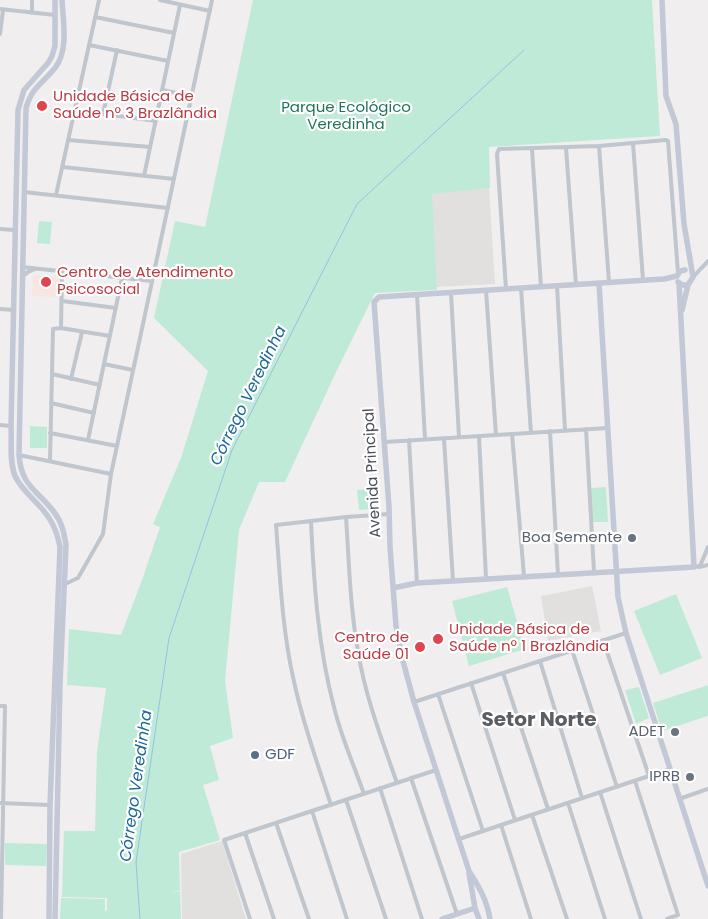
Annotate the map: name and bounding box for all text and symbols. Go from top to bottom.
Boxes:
place label: Unidade Básica de Saúde nº 3 Brazlândia [53,88,217,123]
marker: Unidade Básica de Saúde nº 3 Brazlândia [35,99,49,113]
park label: Parque Ecológico Veredinha [281,99,411,134]
place label: Centro de Atendimento Psicosocial [57,264,233,299]
marker: Centro de Atendimento Psicosocial [39,275,53,289]
water label: Córrego Veredinha [207,323,291,469]
street label: Avenida Principal [361,408,385,538]
place label: Boa Semente [522,529,622,547]
marker: Boa Semente [626,532,638,544]
place label: Unidade Básica de Saúde nº 1 Brazlândia [449,621,609,656]
place label: Centro de Saúde 01 [334,629,409,664]
marker: Unidade Básica de Saúde nº 1 Brazlândia [431,632,445,646]
marker: Centro de Saúde 01 [413,640,427,654]
water label: Córrego Veredinha [117,709,157,863]
district label: Setor Norte [481,709,597,733]
place label: ADET [628,723,665,741]
marker: ADET [669,726,681,738]
place label: GDF [265,746,295,764]
marker: GDF [249,749,261,761]
place label: IPRB [649,768,680,786]
marker: IPRB [684,771,696,783]

